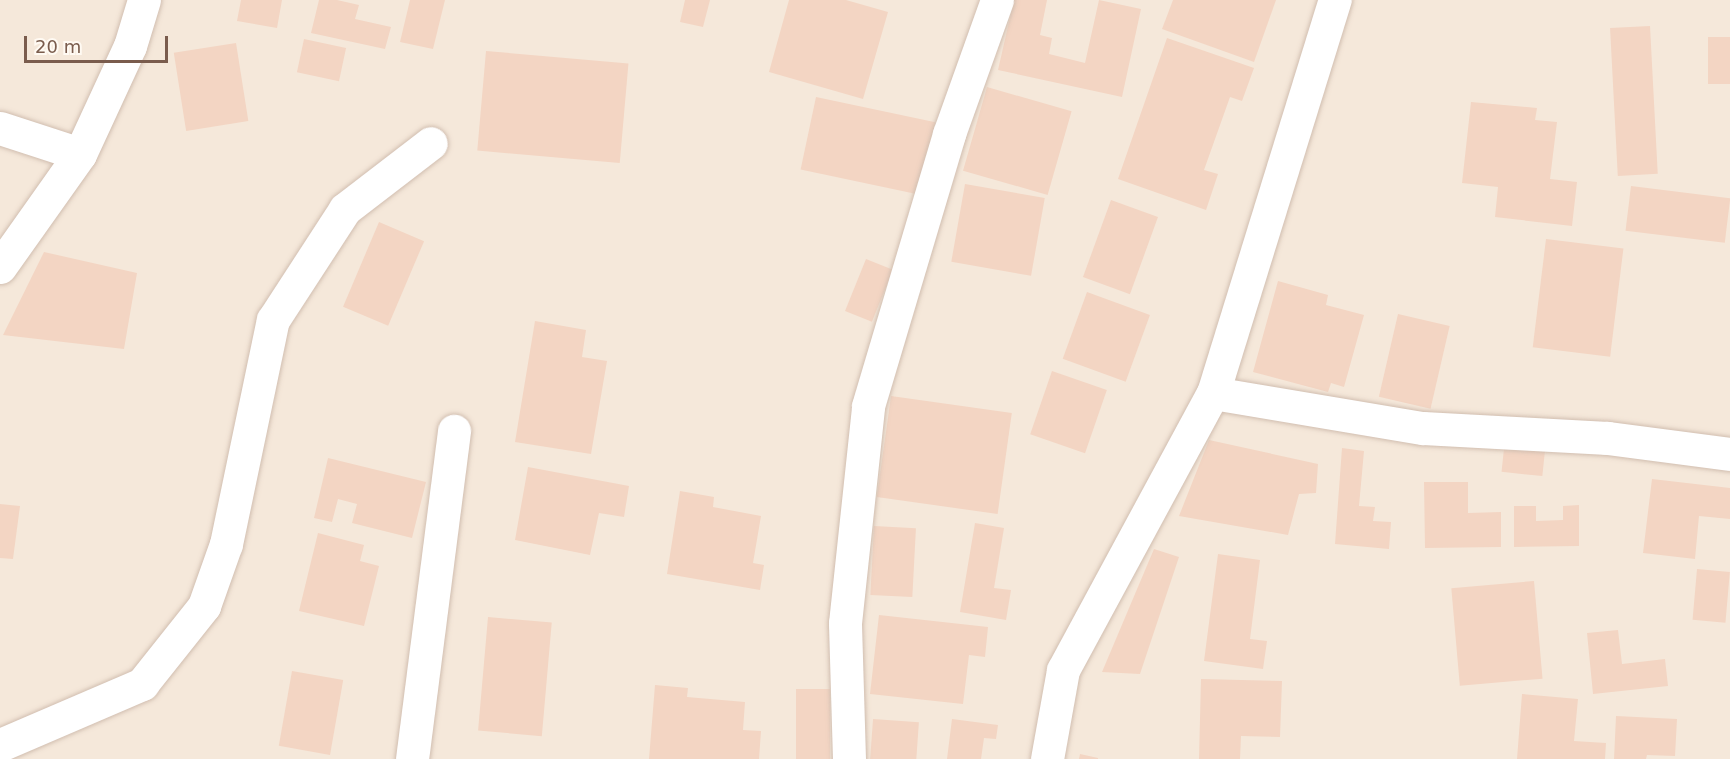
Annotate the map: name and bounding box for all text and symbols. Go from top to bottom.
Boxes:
scale bar [27,24,171,62]
text: 20 m [35,36,81,57]

